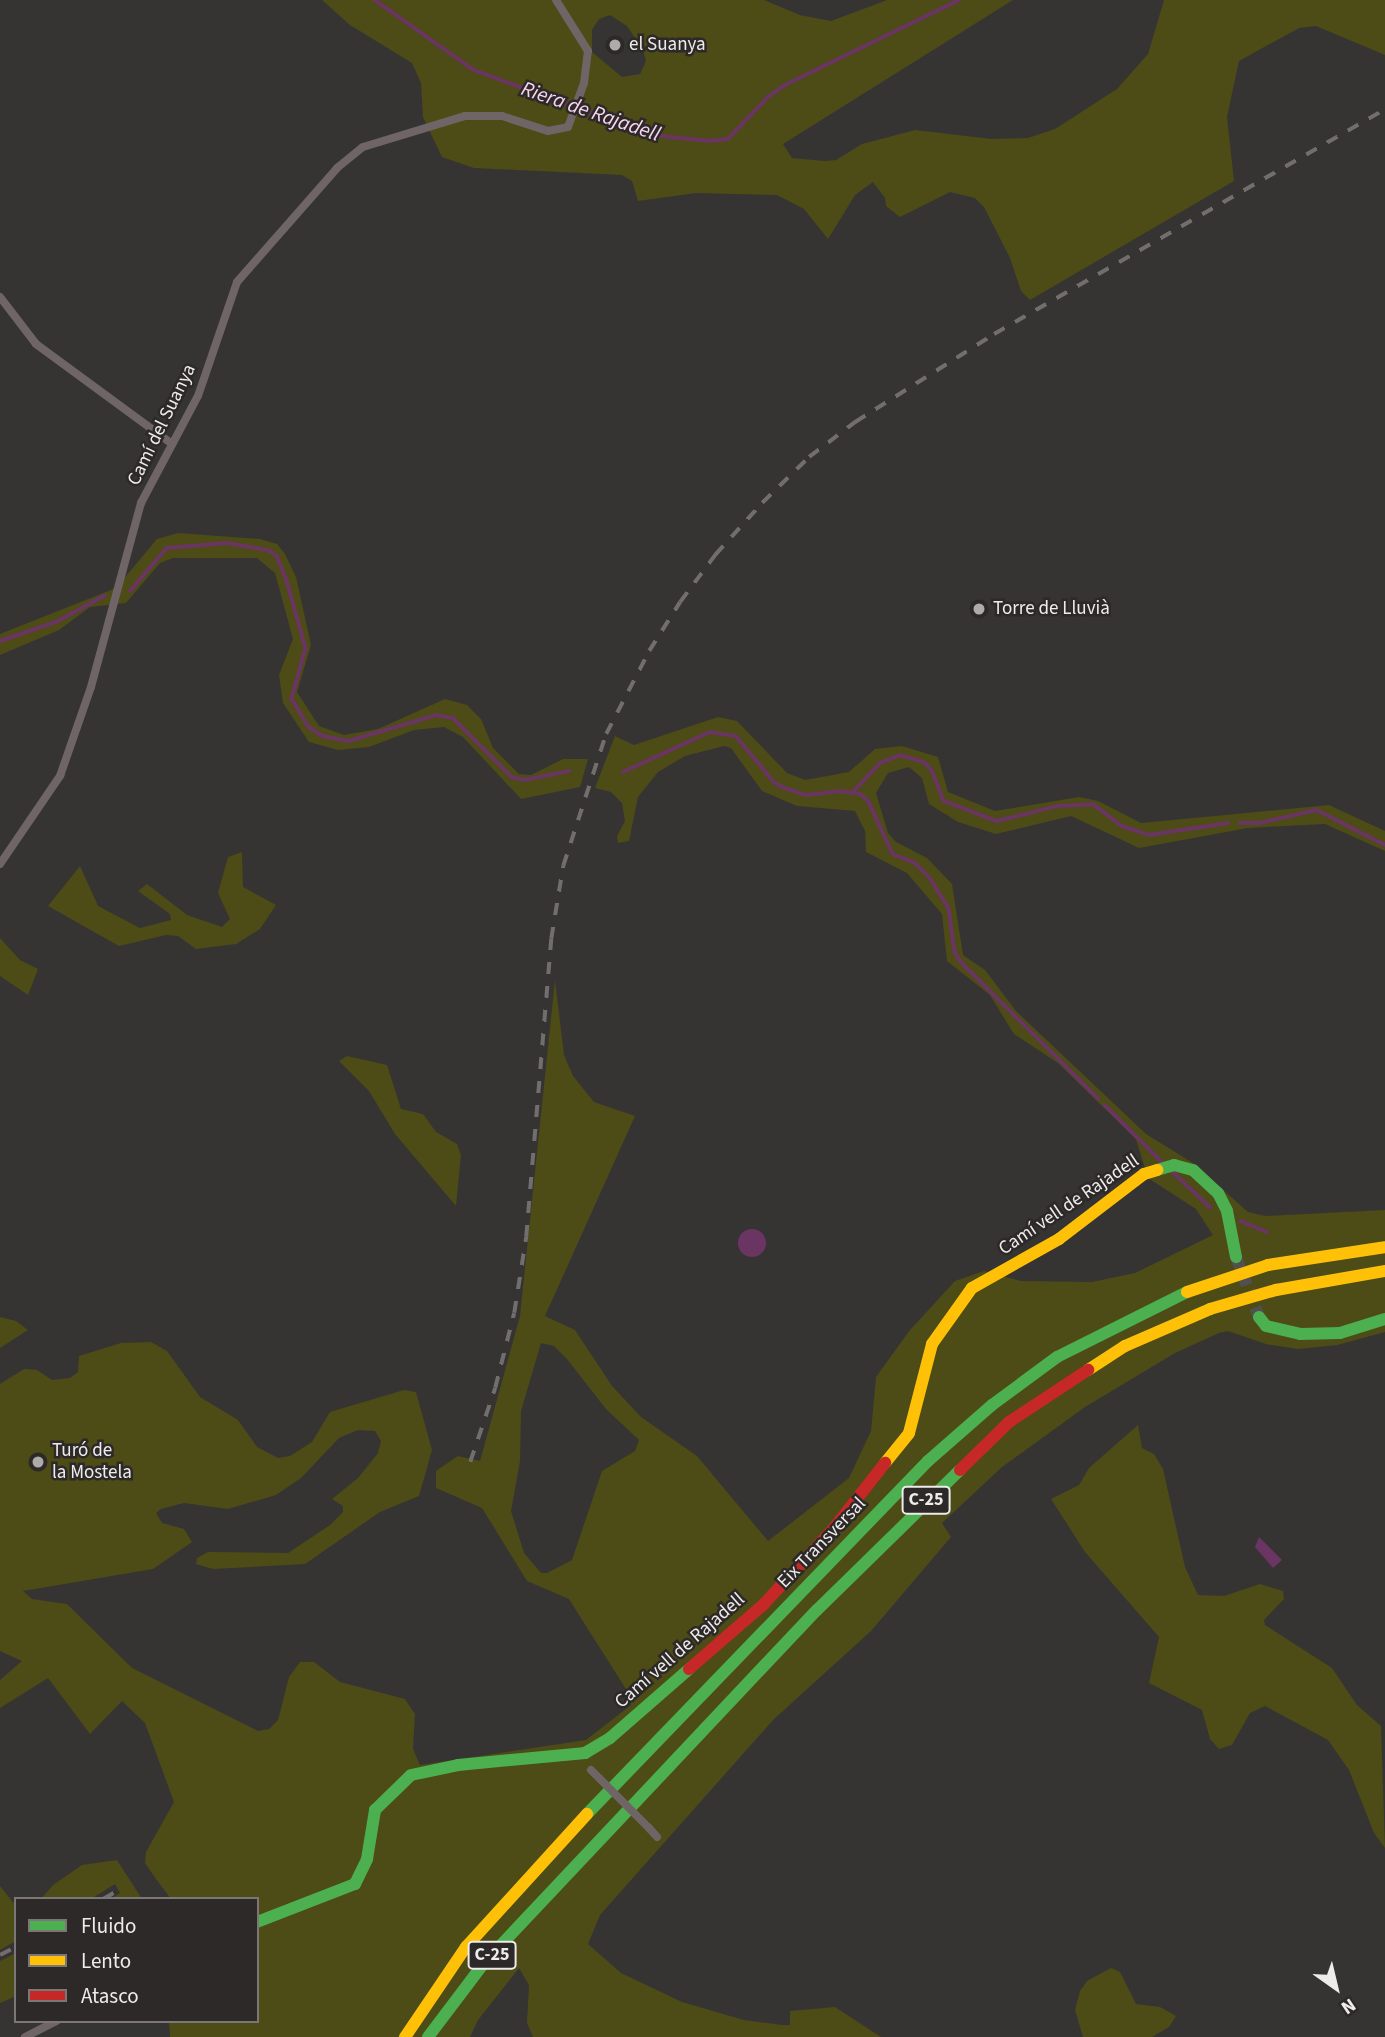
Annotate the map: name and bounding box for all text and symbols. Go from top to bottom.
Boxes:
place label: el Suanya [629,34,706,56]
marker: el Suanya [607,37,623,53]
water label: Riera de Rajadell [518,75,664,147]
street label: Camí del Suanya [123,361,201,489]
place label: Torre de Lluvià [993,598,1110,620]
marker: Torre de Lluvià [971,601,987,617]
street label: Camí vell de Rajadell [994,1150,1144,1260]
place label: Turó de la Mostela [52,1440,132,1484]
marker: Turó de la Mostela [30,1454,46,1470]
road number: C-25 [902,1485,950,1514]
street label: Eix Transversal [773,1493,871,1593]
street label: Camí vell de Rajadell [610,1588,750,1714]
legend [14,1897,259,2023]
text: Fluido [81,1911,136,1941]
road number: C-25 [468,1940,516,1969]
text: Lento [81,1946,131,1976]
north arrow [1301,1953,1371,2023]
text: Atasco [81,1981,139,2011]
text: N [1335,1991,1361,2021]

